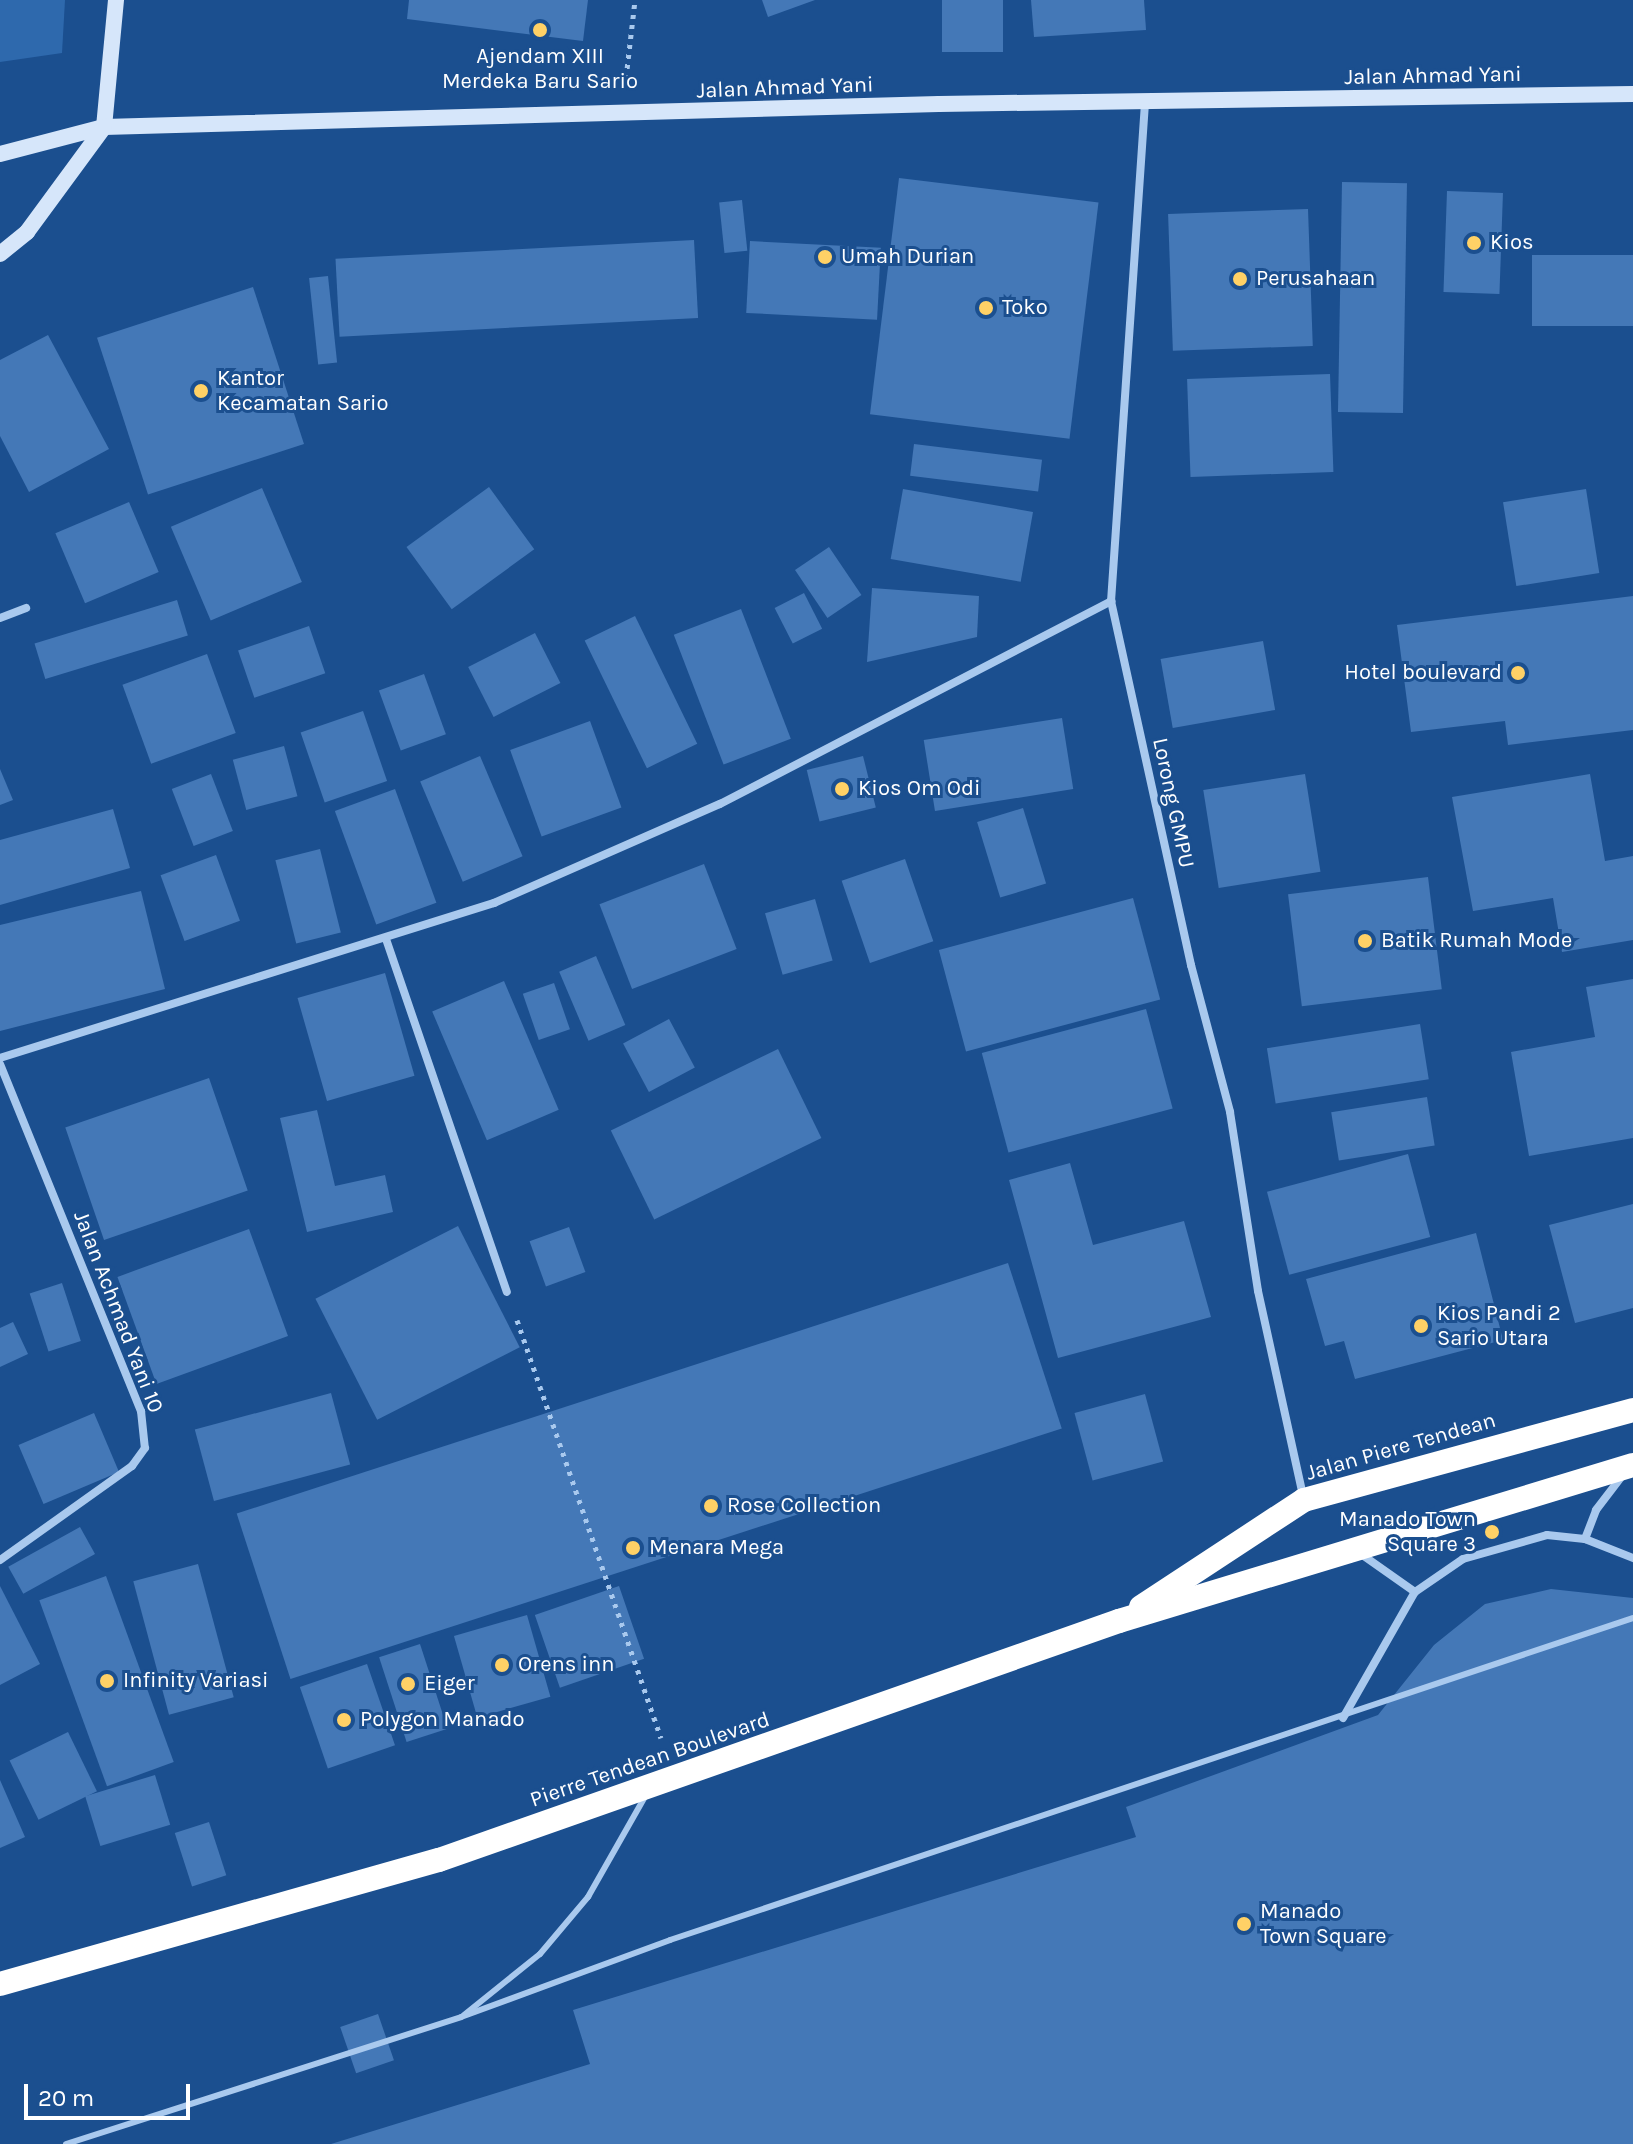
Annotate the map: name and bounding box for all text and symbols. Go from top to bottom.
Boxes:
marker: Ajendam XIII Merdeka Baru Sario [531,21,549,39]
place label: Ajendam XIII Merdeka Baru Sario [442,43,638,94]
street label: Jalan Ahmad Yani [1344,61,1522,91]
street label: Jalan Ahmad Yani [696,72,874,104]
place label: Kios [1490,230,1534,256]
marker: Kios [1465,234,1483,252]
place label: Umah Durian [841,244,974,270]
marker: Umah Durian [816,248,834,266]
place label: Perusahaan [1256,266,1375,292]
marker: Perusahaan [1231,270,1249,288]
place label: Toko [1002,295,1048,321]
marker: Toko [977,299,995,317]
place label: Kantor Kecamatan Sario [217,365,389,416]
marker: Kantor Kecamatan Sario [192,382,210,400]
place label: Hotel boulevard [1344,660,1502,686]
marker: Hotel boulevard [1509,664,1527,682]
street label: Lorong GMPU [1146,735,1200,871]
place label: Kios Om Odi [858,776,981,802]
marker: Kios Om Odi [833,780,851,798]
place label: Batik Rumah Mode [1381,928,1572,954]
marker: Batik Rumah Mode [1356,932,1374,950]
street label: Jalan Achmad Yani 10 [67,1207,169,1417]
place label: Kios Pandi 2 Sario Utara [1437,1300,1561,1352]
marker: Kios Pandi 2 Sario Utara [1412,1317,1430,1335]
street label: Jalan Piere Tendean [1303,1407,1499,1487]
place label: Rose Collection [727,1493,881,1519]
marker: Rose Collection [702,1497,720,1515]
place label: Manado Town Square 3 [1339,1506,1476,1558]
marker: Manado Town Square 3 [1483,1523,1501,1541]
place label: Menara Mega [649,1535,784,1561]
marker: Menara Mega [624,1539,642,1557]
place label: Orens inn [518,1652,615,1678]
marker: Orens inn [493,1656,511,1674]
place label: Infinity Variasi [123,1668,269,1694]
place label: Eiger [424,1671,475,1697]
marker: Infinity Variasi [98,1672,116,1690]
marker: Eiger [399,1675,417,1693]
place label: Polygon Manado [360,1707,525,1733]
street label: Pierre Tendean Boulevard [527,1707,773,1813]
marker: Polygon Manado [335,1711,353,1729]
place label: Manado Town Square [1260,1898,1387,1950]
marker: Manado Town Square [1235,1915,1253,1933]
scale bar [28,2068,194,2118]
text: 20 m [38,2084,94,2112]

